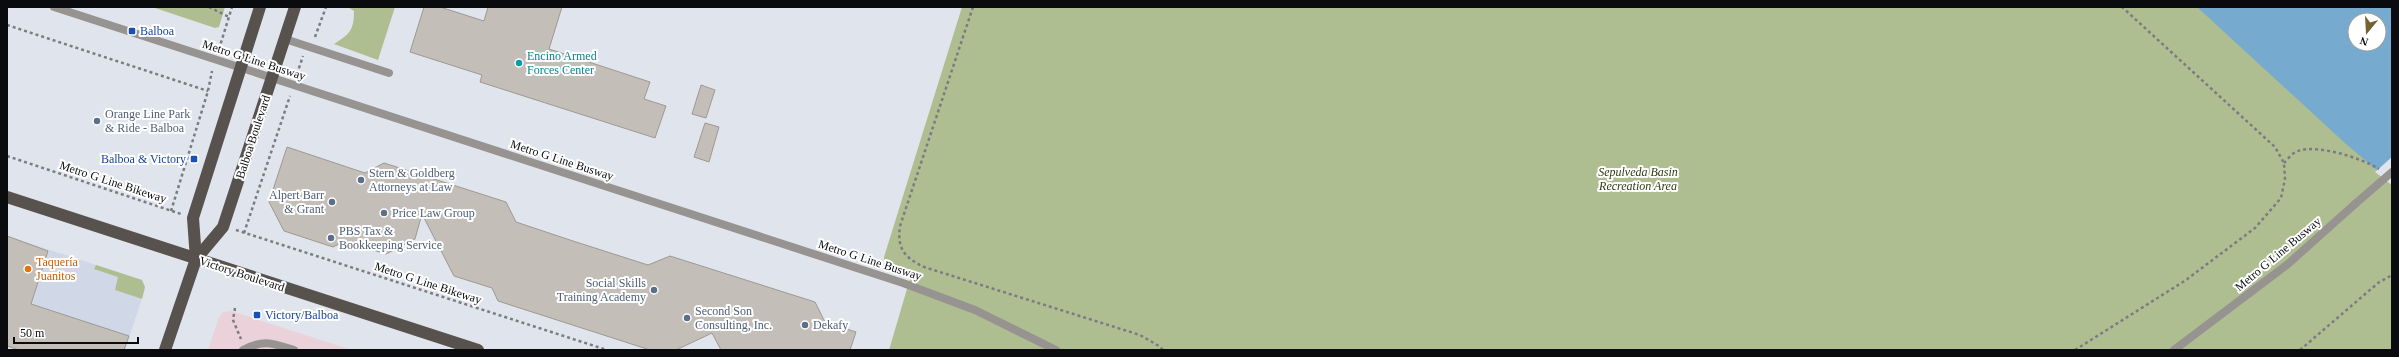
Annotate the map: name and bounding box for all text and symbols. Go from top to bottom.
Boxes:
north arrow [2347,12,2387,52]
place label: Balboa [140,24,175,38]
marker: Balboa [127,26,137,36]
text: N [2358,35,2370,48]
street label: Metro G Line Busway [201,37,307,83]
place label: Encino Armed Forces Center [527,49,597,77]
marker: Encino Armed Forces Center [514,58,524,68]
street label: Balboa Boulevard [233,93,273,181]
place label: Orange Line Park & Ride - Balboa [105,107,190,135]
marker: Orange Line Park & Ride - Balboa [92,116,102,126]
street label: Metro G Line Busway [509,137,615,183]
place label: Balboa & Victory [101,152,186,166]
marker: Balboa & Victory [189,154,199,164]
street label: Metro G Line Bikeway [58,158,168,206]
park label: Sepulveda Basin Recreation Area [1598,165,1678,193]
place label: Stern & Goldberg Attorneys at Law [369,166,455,194]
marker: Stern & Goldberg Attorneys at Law [356,175,366,185]
place label: Alpert Barr & Grant [269,188,325,216]
marker: Alpert Barr & Grant [327,197,337,207]
place label: Price Law Group [392,206,475,220]
marker: Price Law Group [379,208,389,218]
street label: Metro G Line Busway [2232,214,2324,294]
place label: PBS Tax & Bookkeeping Service [339,224,442,252]
marker: PBS Tax & Bookkeeping Service [326,233,336,243]
street label: Metro G Line Busway [817,237,923,283]
street label: Victory Boulevard [198,254,286,294]
place label: Taquería Juanitos [36,255,78,283]
street label: Metro G Line Bikeway [373,259,483,307]
marker: Taquería Juanitos [23,264,33,274]
place label: Social Skills Training Academy [557,276,646,304]
marker: Social Skills Training Academy [649,285,659,295]
place label: Second Son Consulting, Inc. [695,304,772,332]
place label: Victory/Balboa [265,308,339,322]
marker: Victory/Balboa [252,310,262,320]
marker: Second Son Consulting, Inc. [682,313,692,323]
place label: Dekafy [813,318,848,332]
scale bar [14,319,138,345]
marker: Dekafy [800,320,810,330]
text: 50 m [20,326,45,340]

